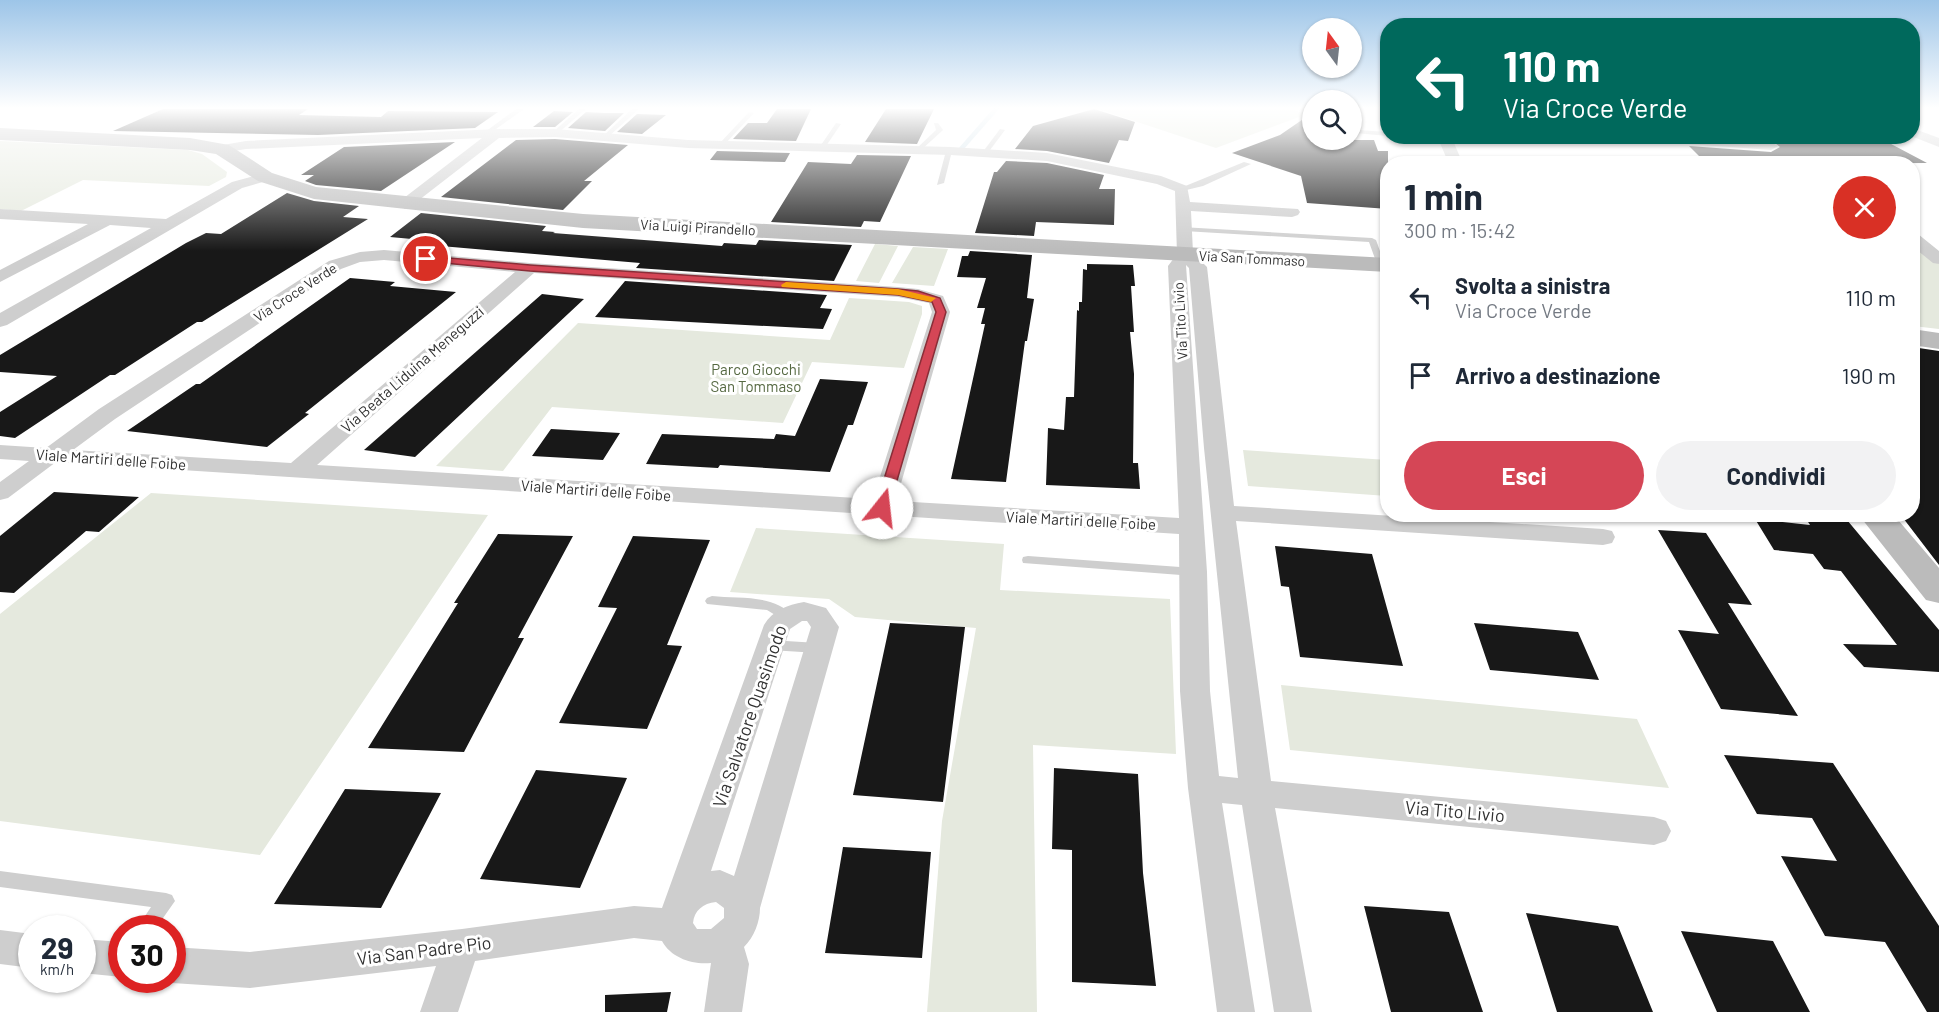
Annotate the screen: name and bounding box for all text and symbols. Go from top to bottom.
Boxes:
north arrow [1302,18,1362,78]
map controls [1302,18,1362,150]
text: 110 m [1503,40,1600,90]
icon: left [1404,42,1482,120]
button: search [1302,90,1362,150]
text: Via Croce Verde [1503,91,1687,123]
text: 1 min [1404,174,1483,217]
button: close [1833,176,1896,239]
street label: Via Luigi Pirandello [640,215,756,239]
text: 300 m · 15:42 [1404,218,1515,242]
pin [400,233,451,284]
icon: arrive [409,242,442,275]
street label: Via San Tommaso [1198,247,1306,269]
street label: Via Croce Verde [250,259,340,325]
text: Svolta a sinistra [1455,272,1610,298]
icon: left [1404,281,1437,314]
street label: Via Tito Livio [1169,282,1191,360]
text: 110 m [1846,284,1896,310]
text: Via Croce Verde [1455,298,1592,322]
street label: Via Beata Liduina Meneguzzi [337,302,487,436]
icon: arrive [1404,359,1437,392]
park label: Parco Giocchi San Tommaso [710,360,802,395]
text: Arrivo a destinazione [1455,362,1661,388]
text: 190 m [1842,362,1896,388]
button: Esci [1404,441,1644,510]
button: Condividi [1656,441,1896,510]
street label: Viale Martiri delle Foibe [35,445,187,473]
street label: Viale Martiri delle Foibe [520,476,672,504]
position arrow [850,476,914,540]
street label: Viale Martiri delle Foibe [1005,507,1157,533]
street label: Via Salvatore Quasimodo [707,622,791,810]
street label: Via Tito Livio [1404,796,1506,826]
speed limit sign: 30 [108,915,186,993]
text: 29 [41,929,73,965]
street label: Via San Padre Pio [356,931,492,969]
text: km/h [40,960,74,978]

